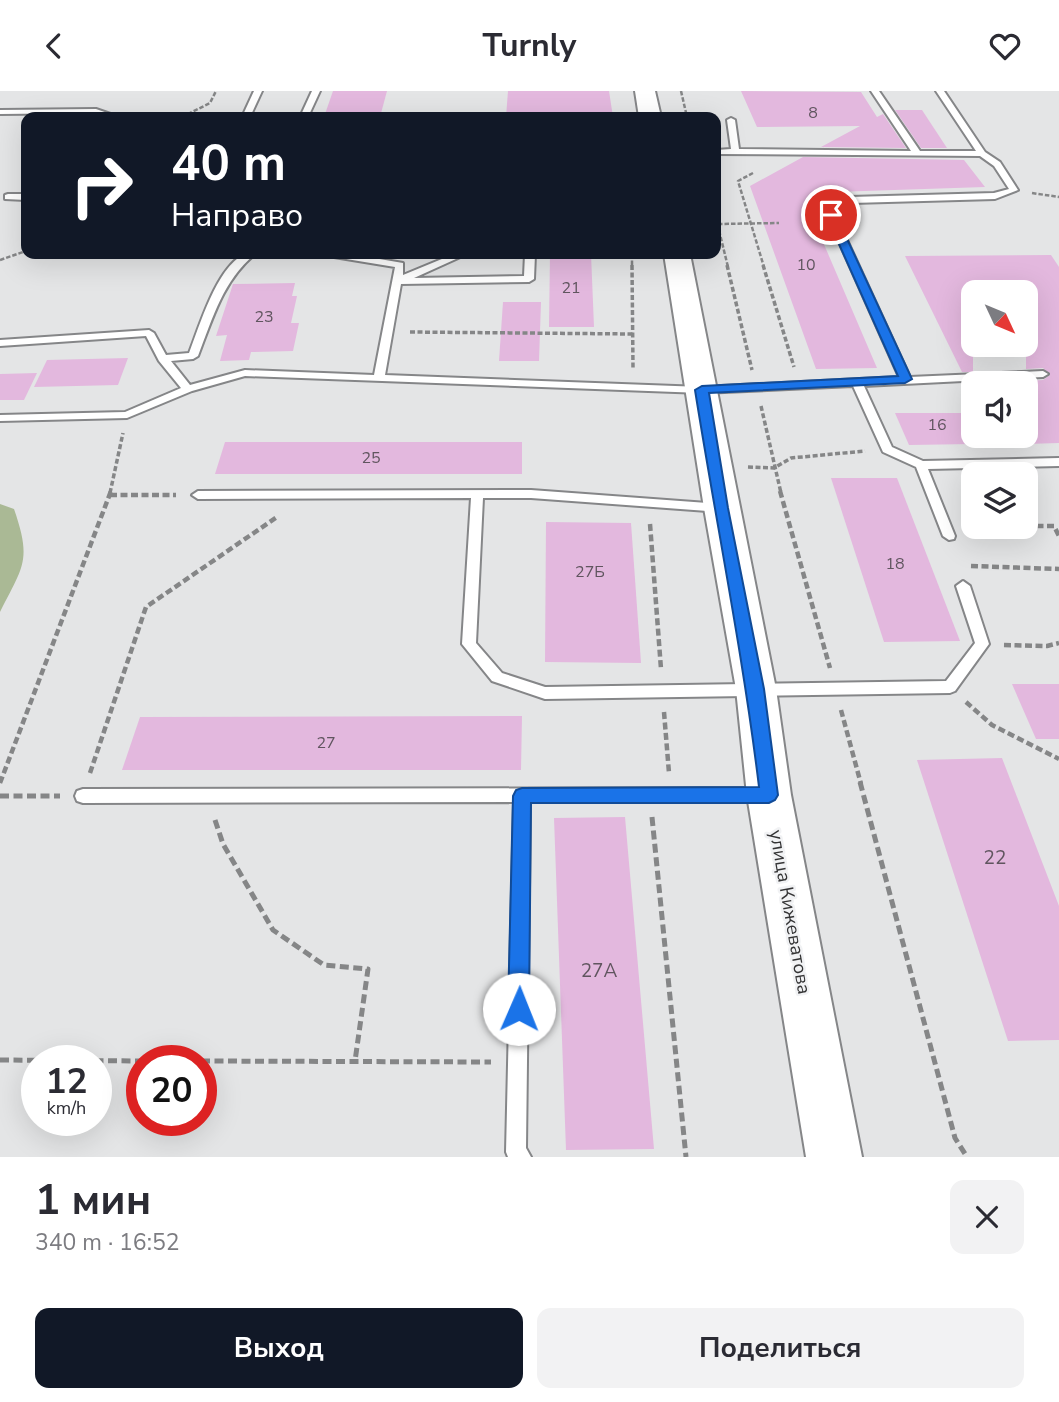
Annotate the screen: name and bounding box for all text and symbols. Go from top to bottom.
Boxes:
text: Turnly [483,24,576,67]
icon: back [35,27,73,65]
icon: heart [986,27,1024,65]
house number: 8 [808,102,818,124]
text: 40 m [171,130,286,197]
icon: right [56,140,147,231]
pin [801,185,861,245]
text: Направо [171,194,303,237]
icon: arrive [812,196,850,234]
house number: 10 [796,254,816,276]
house number: 21 [561,277,581,299]
north arrow [961,280,1038,357]
map controls [961,280,1038,539]
house number: 23 [254,306,274,328]
button: sound [961,371,1038,448]
house number: 16 [927,414,947,436]
house number: 25 [361,447,381,469]
button: layers [961,462,1038,539]
house number: 18 [885,553,905,575]
house number: 27Б [575,561,605,583]
house number: 27 [316,732,336,754]
street label: улица Кижеватова [763,828,817,996]
house number: 22 [984,845,1006,871]
house number: 27А [581,958,617,984]
position arrow [482,972,556,1046]
speed limit sign: 20 [126,1045,217,1136]
text: 12 [45,1058,88,1105]
text: km/h [47,1096,86,1120]
text: 1 мин [35,1172,151,1229]
button: close [950,1180,1024,1254]
text: 340 m · 16:52 [35,1227,180,1258]
button: Выход [35,1308,523,1388]
button: Поделиться [537,1308,1024,1388]

